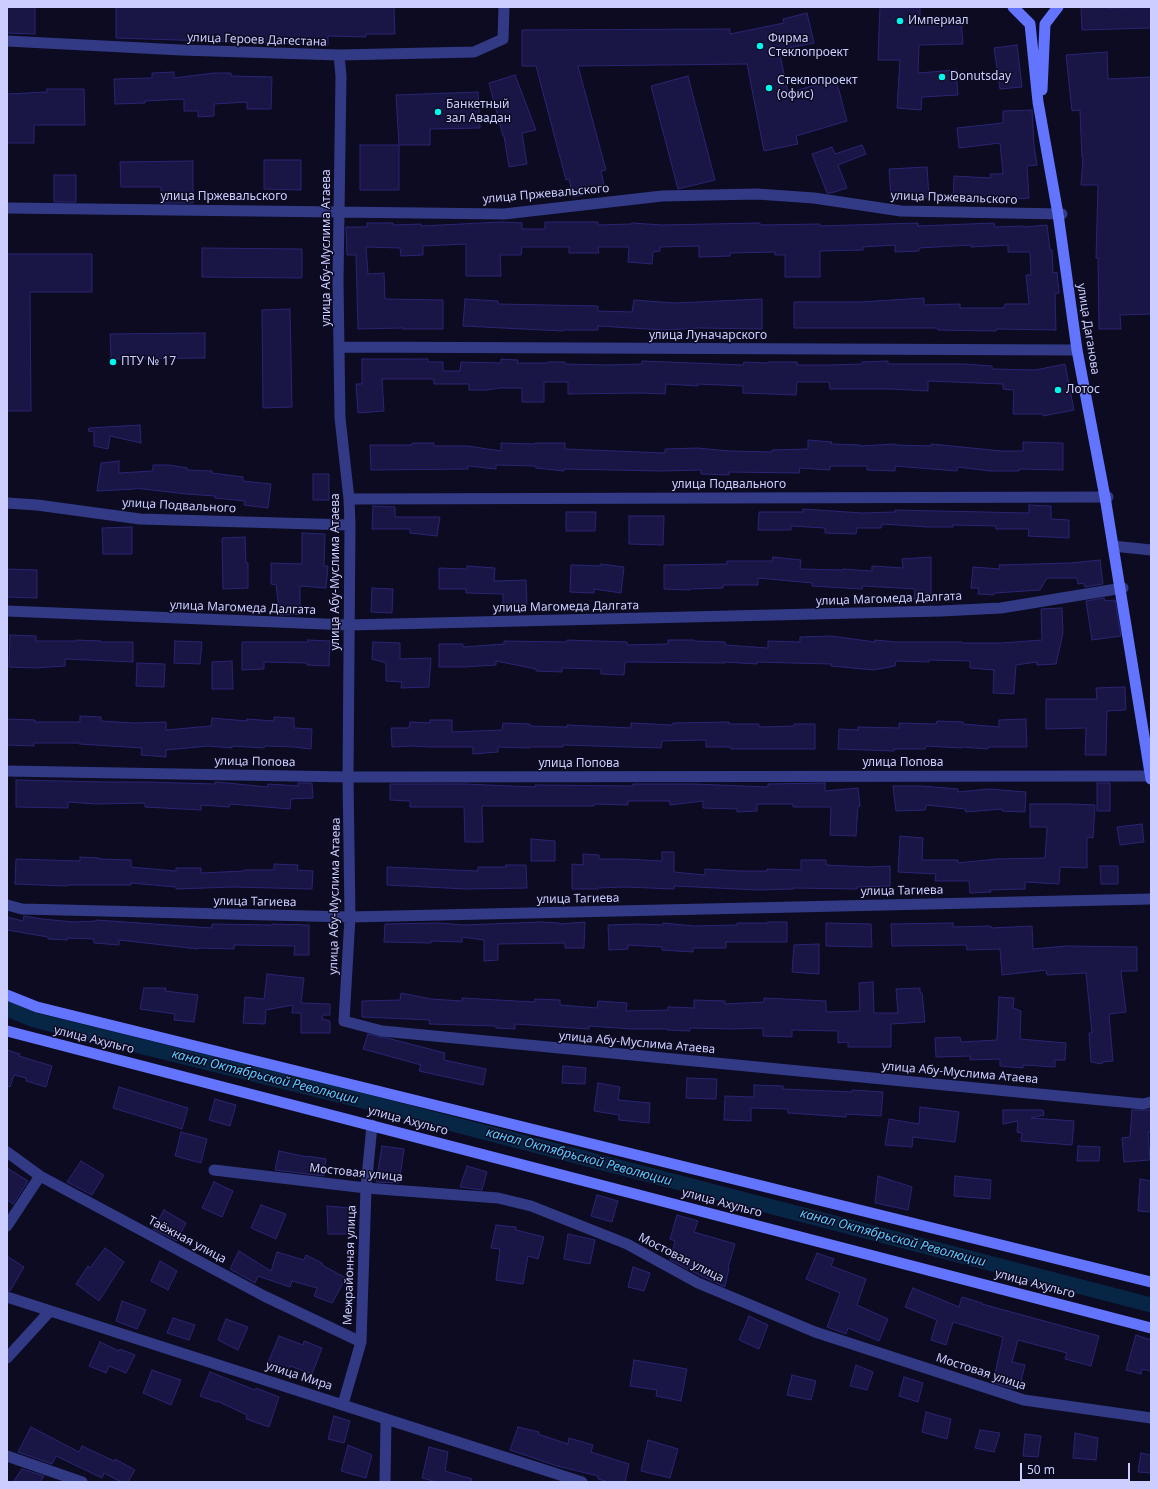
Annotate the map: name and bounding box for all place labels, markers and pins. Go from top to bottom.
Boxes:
place label: Империал [908,14,969,28]
marker: Империал [895,16,905,26]
place label: Фирма Стеклопроект [768,32,849,60]
marker: Фирма Стеклопроект [755,41,765,51]
place label: Donutsday [950,70,1011,84]
marker: Donutsday [937,72,947,82]
place label: Стеклопроект (офис) [777,74,858,102]
marker: Стеклопроект (офис) [764,83,774,93]
place label: Банкетный зал Авадан [446,98,511,126]
marker: Банкетный зал Авадан [433,107,443,117]
place label: ПТУ № 17 [121,355,176,369]
marker: ПТУ № 17 [108,357,118,367]
place label: Лотос [1066,383,1100,397]
marker: Лотос [1053,385,1063,395]

